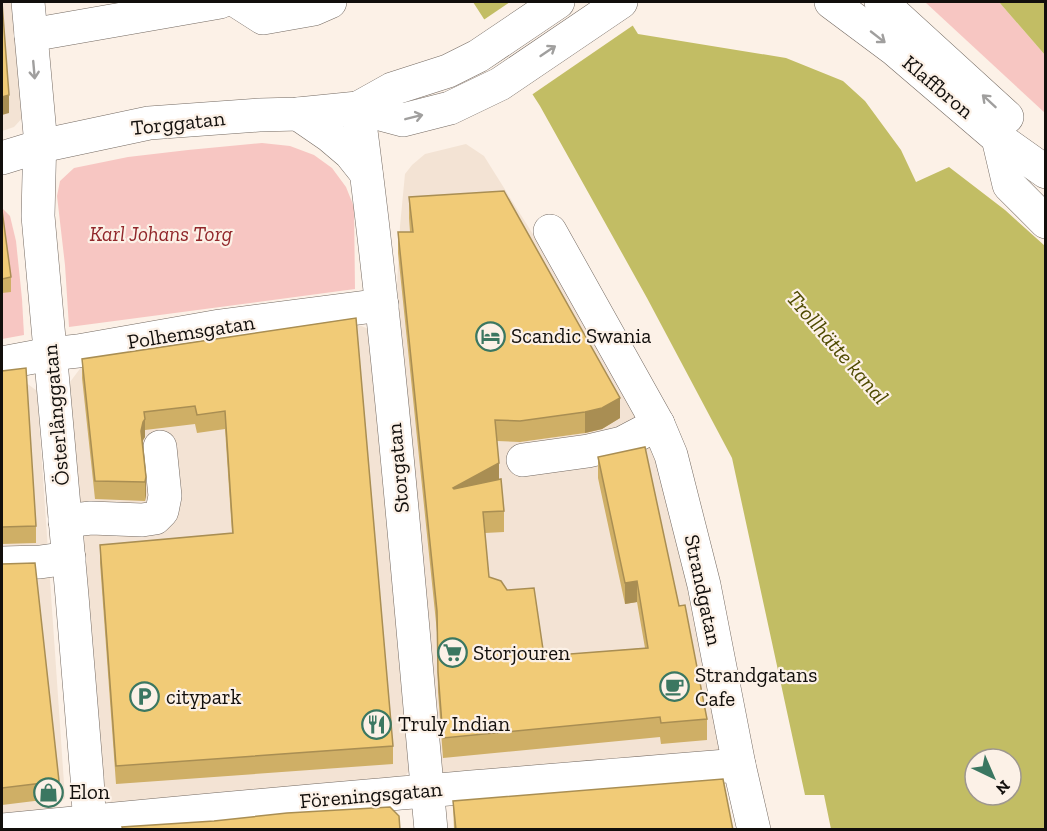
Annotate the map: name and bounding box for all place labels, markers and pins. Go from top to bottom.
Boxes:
hotel icon: Scandic Swania [474,320,506,352]
place label: Scandic Swania [511,323,651,348]
supermarket icon: Storjouren [436,637,468,669]
place label: Storjouren [473,640,570,666]
place label: Strandgatans Cafe [695,662,817,711]
cafe icon: Strandgatans Cafe [658,671,690,703]
parking icon: citypark [129,681,161,713]
place label: citypark [166,684,241,709]
restaurant icon: Truly Indian [361,708,393,740]
place label: Truly Indian [398,711,510,736]
shop icon: Elon [32,776,64,808]
place label: Elon [69,779,110,804]

